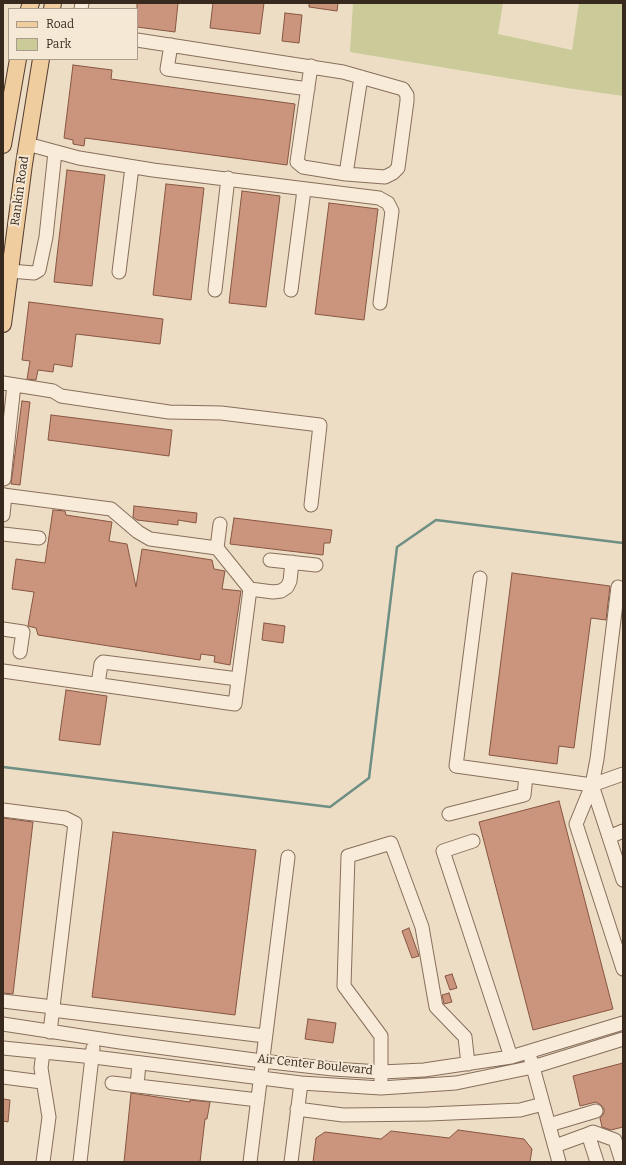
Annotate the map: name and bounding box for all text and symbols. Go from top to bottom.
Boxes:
legend [8,8,138,60]
text: Road [46,17,74,31]
text: Park [46,37,71,51]
street label: Rankin Road [8,155,32,227]
street label: Air Center Boulevard [257,1052,373,1078]

